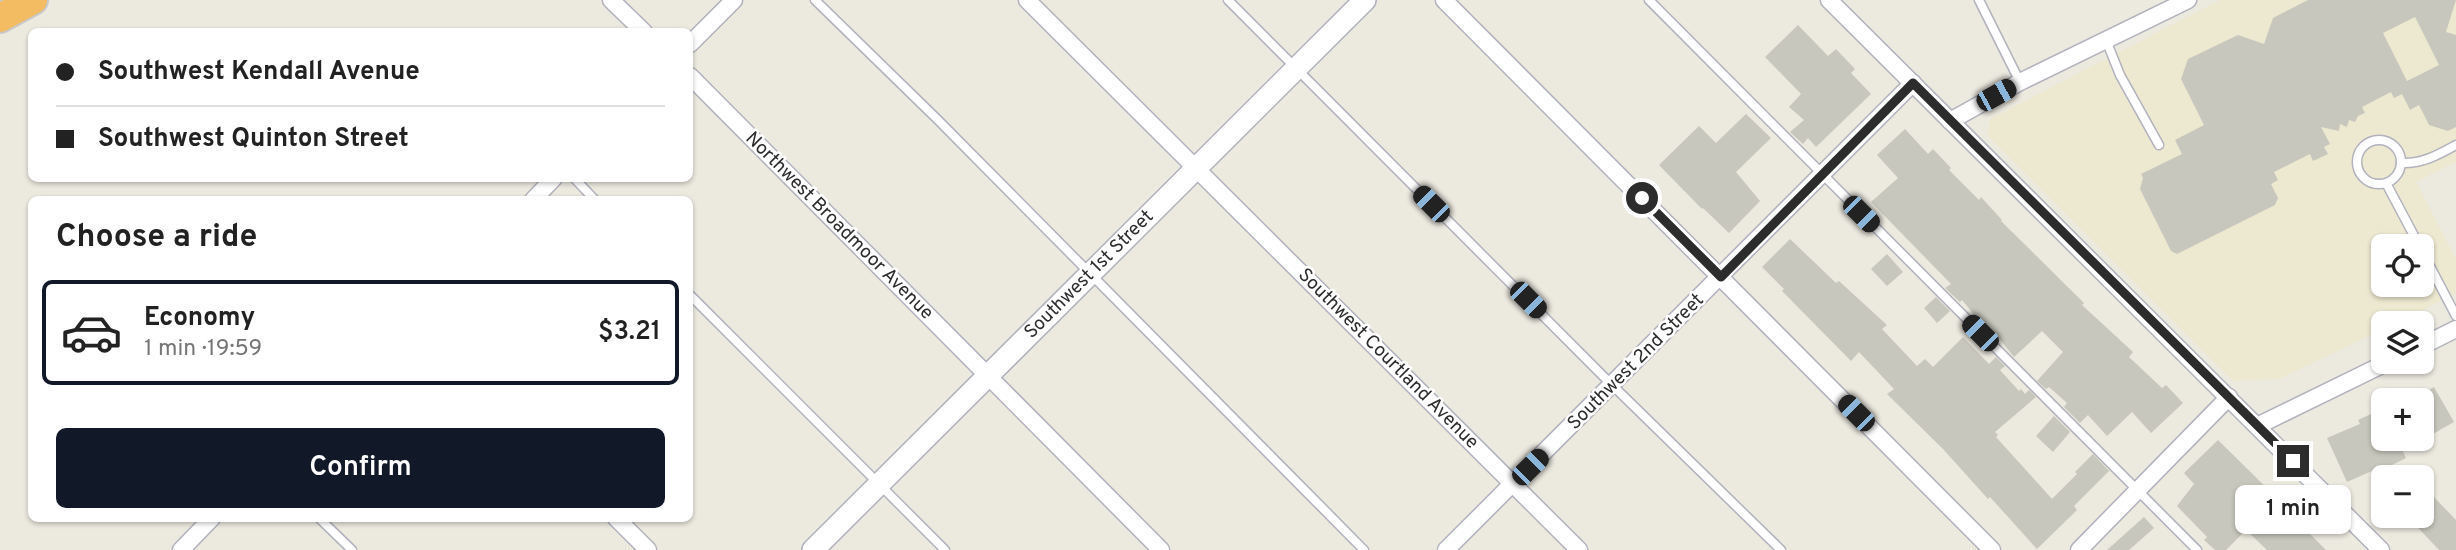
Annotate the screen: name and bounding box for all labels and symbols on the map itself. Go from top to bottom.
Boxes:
car [1973,76,2020,114]
street label: Northwest Broadmoor Avenue [740,127,938,325]
car [1409,182,1454,226]
route start [1626,182,1658,214]
car [1839,192,1884,236]
street label: Southwest 1st Street [1020,205,1159,344]
street label: Southwest Courtland Avenue [1293,264,1483,454]
car [1506,278,1551,322]
street label: Southwest 2nd Street [1563,289,1709,435]
car [1958,311,2003,355]
car [1834,391,1879,435]
car [1508,445,1553,489]
route end [2277,445,2309,477]
callout: 1 min [2235,486,2351,534]

